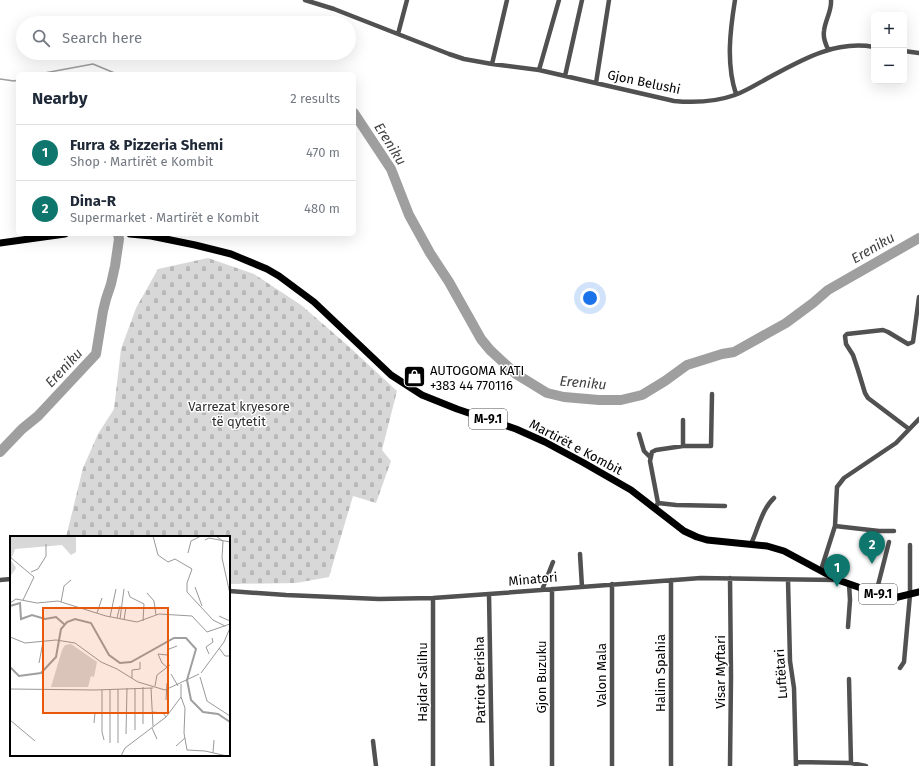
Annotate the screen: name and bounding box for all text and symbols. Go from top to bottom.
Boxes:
map controls [871,12,907,84]
button: + [871,12,907,48]
search box [16,16,356,60]
icon: search [30,27,52,49]
text: Search here [62,29,142,47]
button: − [871,48,907,84]
street label: Gjon Belushi [606,67,682,97]
text: Nearby [32,88,87,109]
text: 2 results [290,91,340,106]
water label: Ereniku [370,120,410,168]
text: Furra & Pizzeria Shemi [70,136,223,154]
text: 1 [42,145,48,160]
text: 470 m [306,145,340,160]
text: Shop · Martirët e Kombit [70,154,213,169]
text: Dina-R [70,192,116,210]
text: 2 [42,201,48,216]
text: 480 m [304,201,340,216]
text: Supermarket · Martirët e Kombit [70,210,259,225]
water label: Ereniku [848,229,898,267]
your location [580,288,600,308]
water label: Ereniku [42,345,86,391]
place label: AUTOGOMA KATI +383 44 770116 [430,363,524,393]
shop icon: AUTOGOMA KATI +383 44 770116 [401,364,427,390]
water label: Ereniku [559,372,607,394]
park label: Varrezat kryesore të qytetit [188,399,290,429]
road number: M-9.1 [469,409,507,429]
street label: Martirët e Kombit [527,416,625,478]
pin: 2 [859,531,885,564]
inset map [10,536,230,756]
pin: 1 [824,554,850,587]
street label: Minatori [508,569,558,589]
road number: M-9.1 [859,584,897,604]
street label: Halim Spahia [653,634,668,712]
street label: Visar Myftari [713,635,728,709]
street label: Patriot Berisha [472,636,488,724]
street label: Gjon Buzuku [534,640,549,714]
street label: Hajdar Salihu [415,642,430,722]
street label: Valon Mala [594,643,609,707]
street label: Luftëtari [772,648,790,700]

